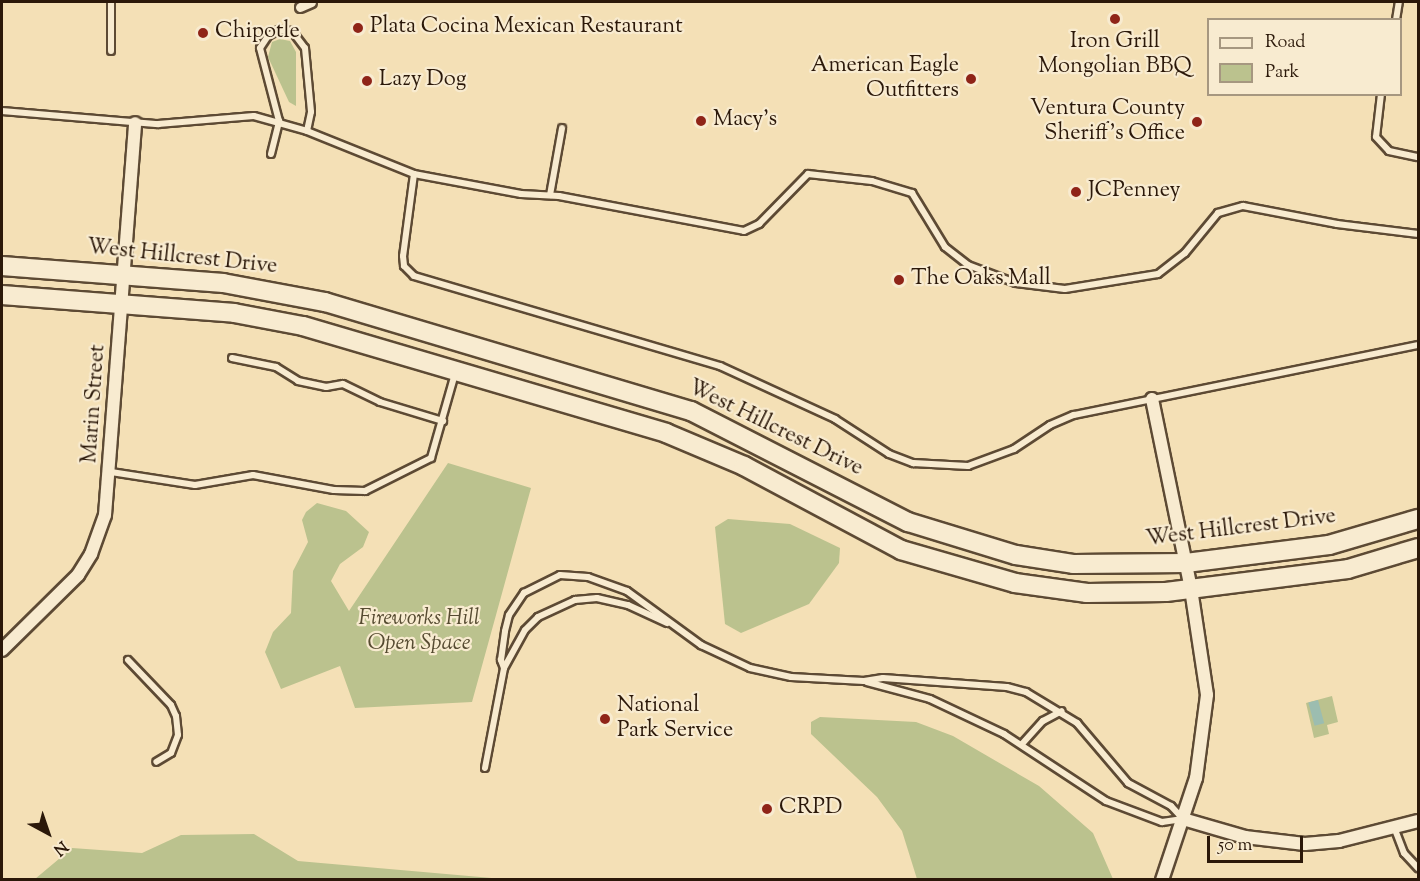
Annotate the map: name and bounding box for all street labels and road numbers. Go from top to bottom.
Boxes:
street label: West Hillcrest Drive [85,235,279,281]
street label: Marin Street [78,344,112,464]
street label: West Hillcrest Drive [683,375,867,483]
street label: West Hillcrest Drive [1144,504,1338,554]

